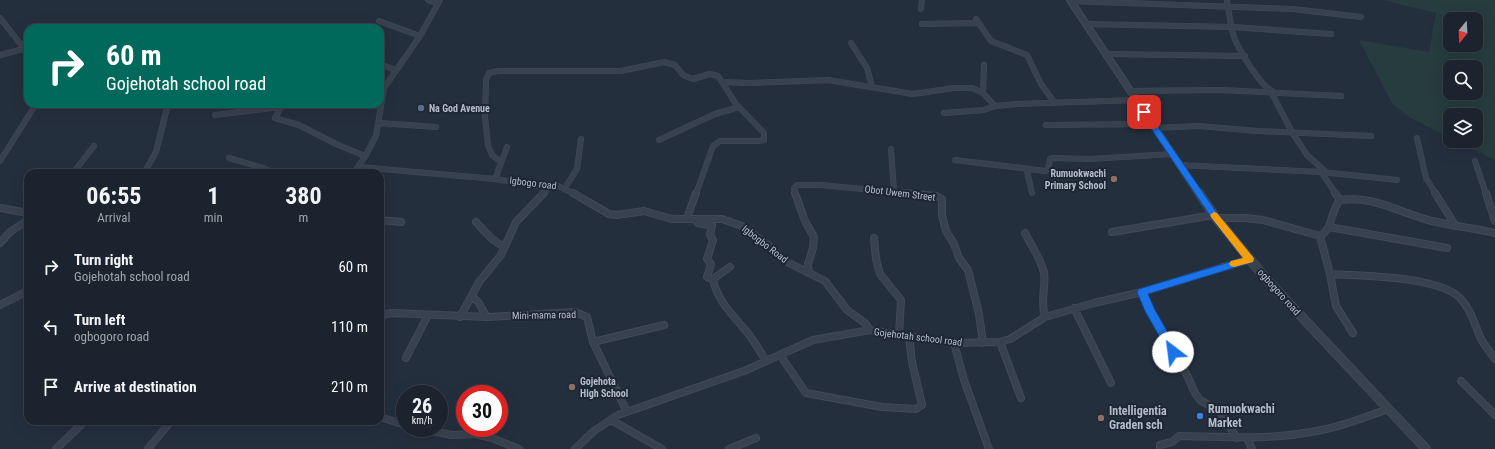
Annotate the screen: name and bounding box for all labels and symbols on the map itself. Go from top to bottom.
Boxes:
north arrow [1443,12,1483,52]
pin [1127,95,1161,129]
marker: Na God Avenue [416,103,426,113]
place label: Na God Avenue [429,103,490,114]
place label: Rumuokwachi Primary School [1045,168,1106,191]
marker: Rumuokwachi Primary School [1109,174,1119,184]
street label: Igbogo road [509,175,557,191]
street label: Obot Uwem Street [864,183,936,203]
street label: Igbogbo Road [740,223,790,265]
street label: ogbogoro road [1256,267,1302,317]
street label: Mini-mama road [512,309,576,321]
street label: Gojehotah school road [873,326,963,348]
position arrow [1152,331,1194,373]
place label: Gojehota High School [580,376,628,399]
marker: Gojehota High School [567,382,577,392]
speed limit sign: 30 [456,385,508,437]
place label: Rumuokwachi Market [1208,402,1275,430]
place label: Intelligentia Graden sch [1109,404,1167,432]
marker: Rumuokwachi Market [1195,411,1205,421]
marker: Intelligentia Graden sch [1096,413,1106,423]

